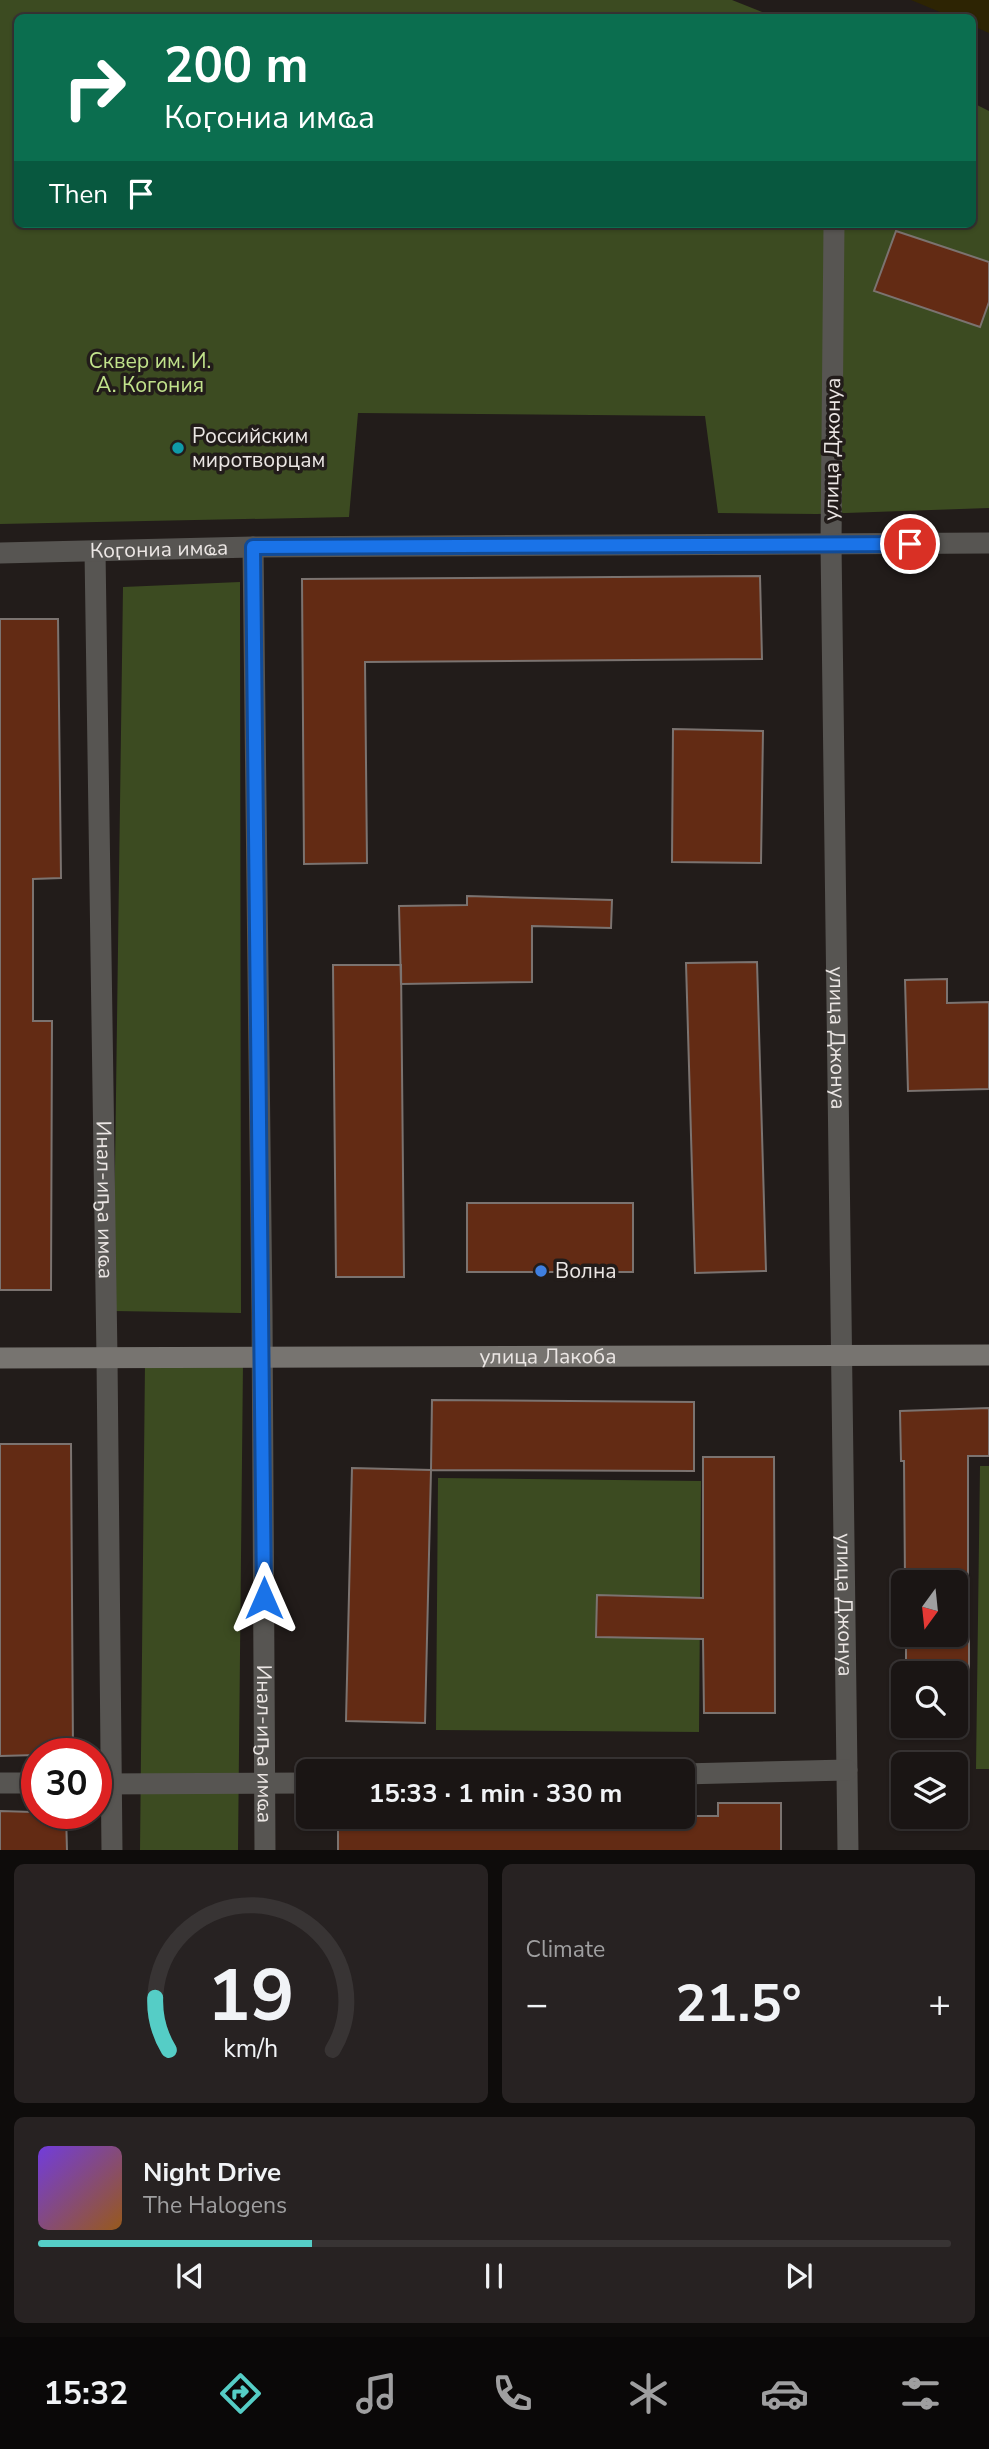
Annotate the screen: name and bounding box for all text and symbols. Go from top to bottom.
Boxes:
text: 200 m [164,32,308,99]
icon: right [49,42,140,133]
text: Коӷониа имҩа [164,96,375,139]
icon: arrive [122,175,160,213]
text: Then [49,177,108,212]
park label: Сквер им. И. А. Когония [89,347,211,399]
street label: улица Джонуа [817,377,847,521]
place label: Российским миротворцам [192,422,325,474]
marker: Российским миротворцам [170,440,186,456]
pin [880,514,940,574]
icon: arrive [891,525,929,563]
street label: Коӷониа имҩа [89,534,229,565]
street label: улица Джонуа [822,966,852,1110]
street label: Инал-иҧа имҩа [89,1121,120,1279]
place label: Волна [555,1257,617,1285]
marker: Волна [533,1263,549,1279]
street label: улица Лакоба [479,1342,617,1371]
street label: улица Джонуа [830,1533,860,1677]
position arrow [227,1561,301,1635]
north arrow [891,1570,968,1647]
map controls [891,1570,968,1829]
button: search [891,1661,968,1738]
street label: Инал-иҧа имҩа [250,1665,279,1823]
speed limit sign: 30 [21,1738,112,1829]
button: layers [891,1752,968,1829]
text: 15:33 · 1 min · 330 m [369,1776,622,1811]
text: Climate [526,1934,605,1965]
text: 19 [207,1946,294,2046]
text: 21.5° [675,1968,801,2039]
text: − [526,1979,548,2030]
text: + [928,1979,951,2030]
text: km/h [223,2031,278,2065]
text: Night Drive [143,2155,281,2190]
text: The Halogens [143,2190,287,2221]
icon: previous [171,2257,209,2295]
icon: pause [475,2257,513,2295]
icon: next [780,2257,818,2295]
icon: directions [216,2369,265,2418]
icon: music [352,2369,401,2418]
icon: phone [488,2369,537,2418]
icon: climate [624,2369,673,2418]
icon: car [760,2369,809,2418]
icon: filters [896,2369,945,2418]
text: 15:32 [44,2372,128,2415]

